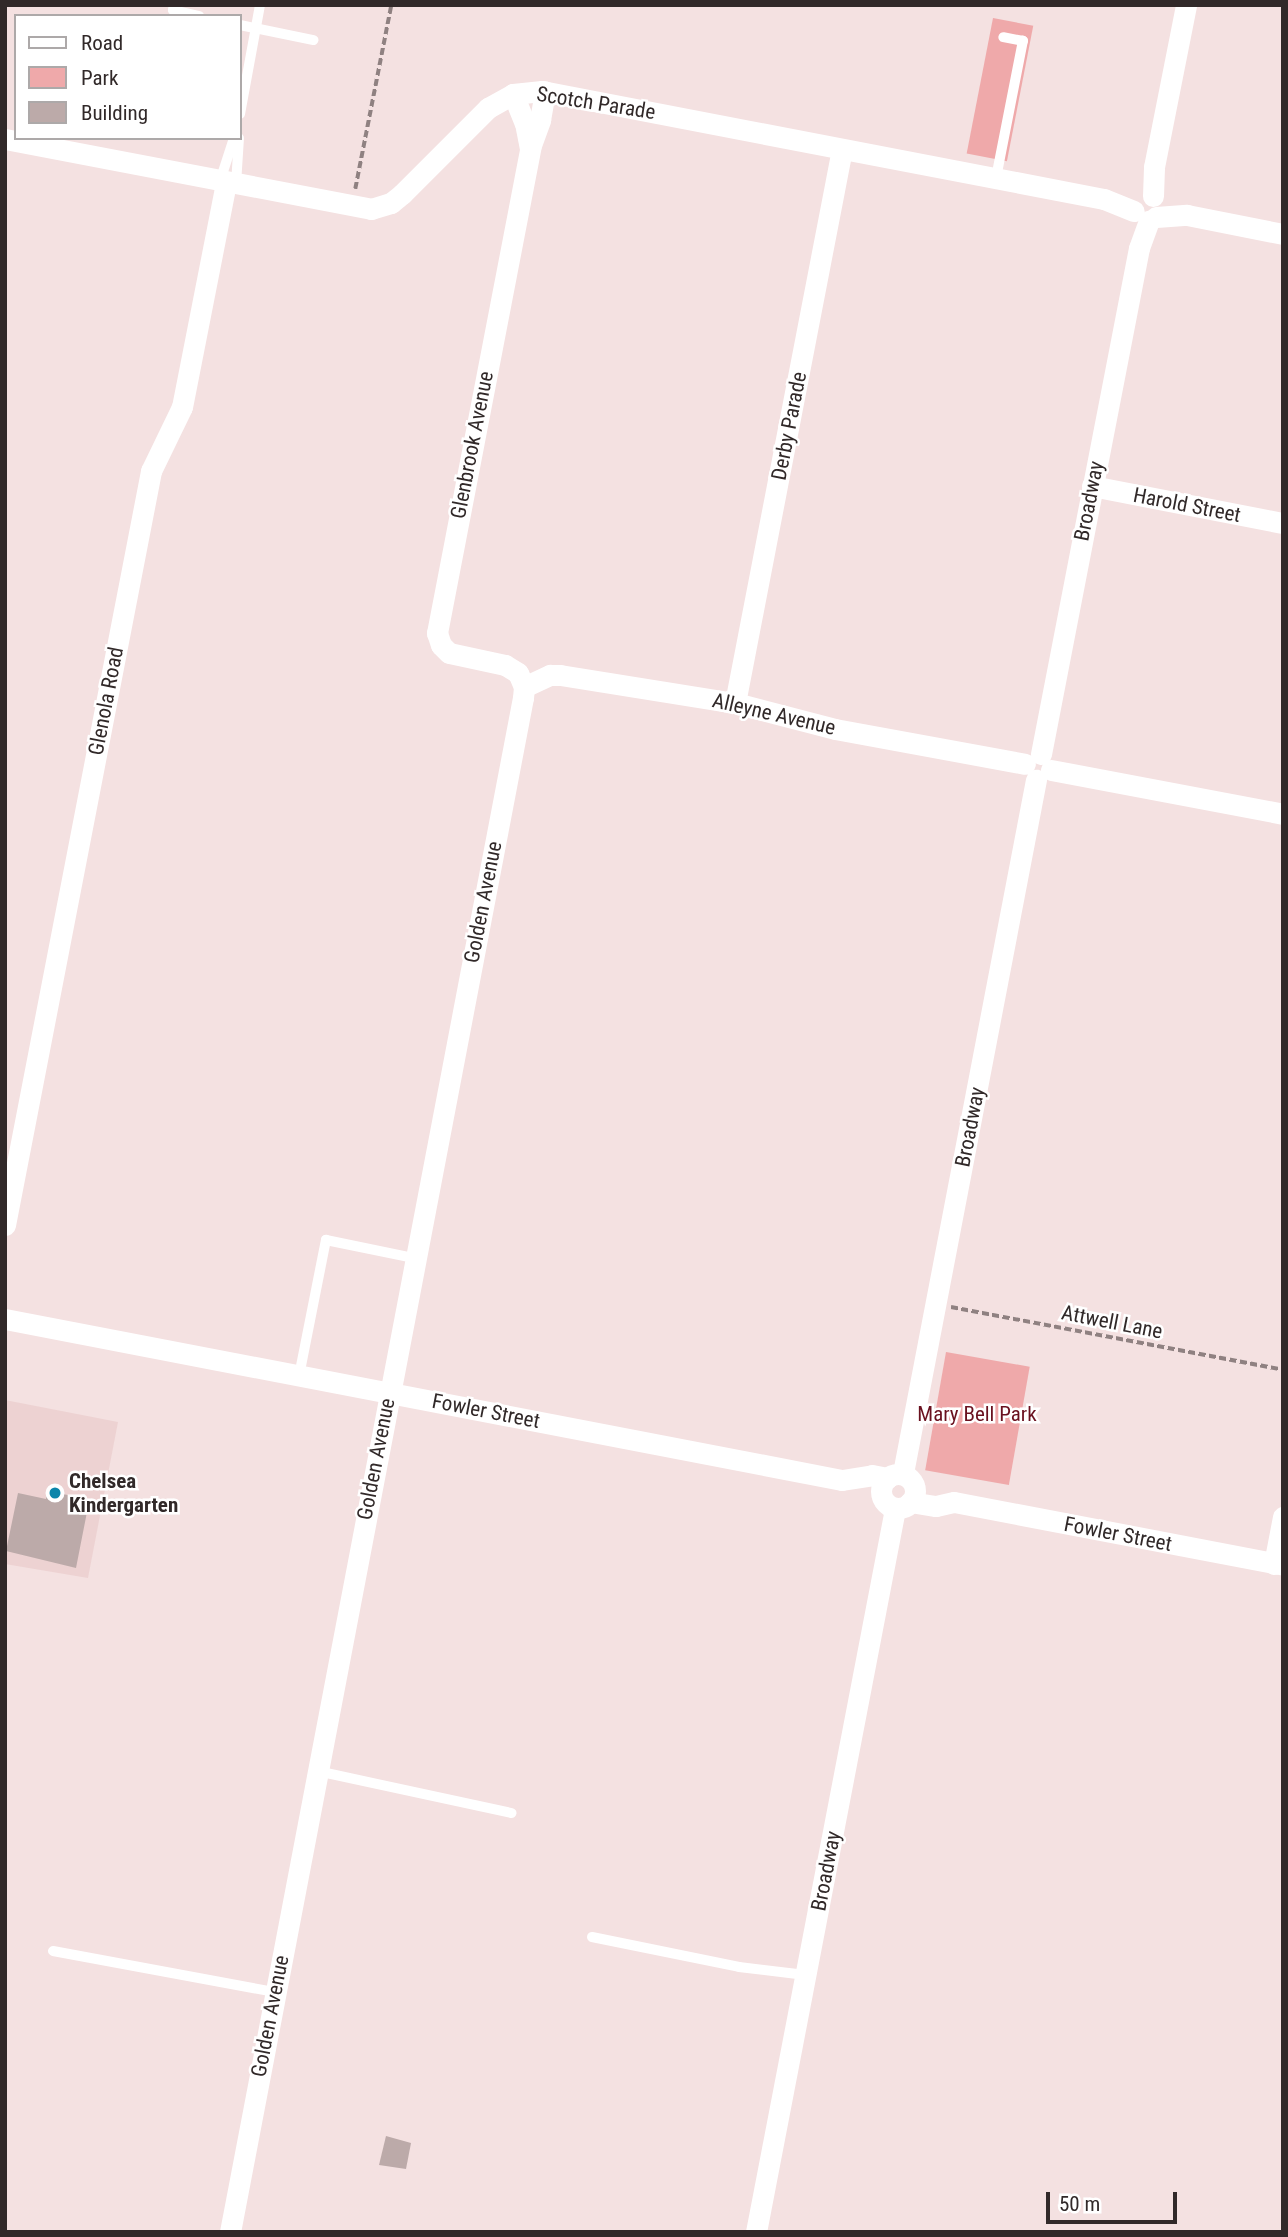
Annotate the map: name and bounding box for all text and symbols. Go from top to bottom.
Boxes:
legend [14,14,242,140]
text: Road [81,31,123,55]
text: Park [81,66,118,90]
street label: Scotch Parade [535,81,657,125]
text: Building [81,101,148,125]
street label: Glenbrook Avenue [445,369,499,521]
street label: Derby Parade [766,370,812,482]
street label: Broadway [1069,459,1109,543]
street label: Harold Street [1131,482,1243,528]
street label: Glenola Road [83,645,129,757]
street label: Alleyne Avenue [710,688,838,740]
street label: Golden Avenue [459,839,507,965]
street label: Broadway [950,1085,990,1169]
street label: Attwell Lane [1059,1300,1165,1344]
street label: Fowler Street [430,1388,542,1434]
street label: Golden Avenue [352,1396,400,1522]
park label: Mary Bell Park [917,1401,1037,1427]
place label: Chelsea Kindergarten [69,1468,178,1518]
marker: Chelsea Kindergarten [47,1485,63,1501]
street label: Fowler Street [1062,1511,1174,1557]
street label: Broadway [806,1829,846,1913]
street label: Golden Avenue [246,1953,294,2079]
scale bar [1050,2178,1181,2222]
text: 50 m [1059,2192,1100,2216]

